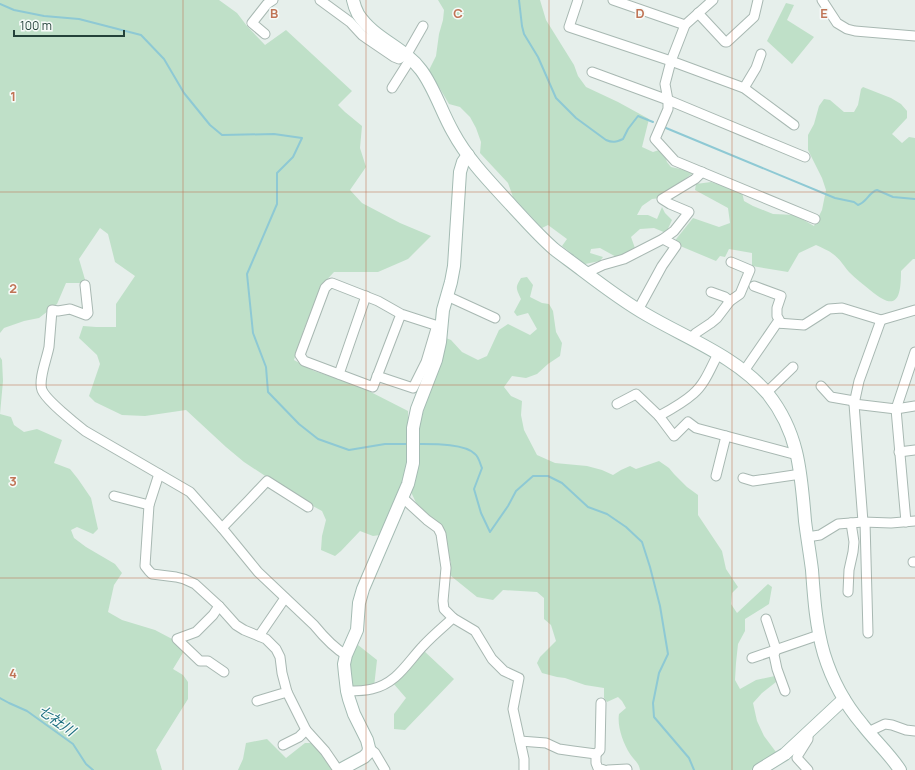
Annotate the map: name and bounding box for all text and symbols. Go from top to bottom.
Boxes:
text: B [270,4,278,22]
text: C [453,4,463,22]
text: D [635,4,645,22]
text: E [820,4,828,22]
scale bar [14,12,124,38]
text: 100 m [20,17,52,34]
text: 1 [10,87,16,105]
text: 2 [9,279,17,297]
text: 3 [9,472,17,490]
text: 4 [9,664,17,682]
water label: 七社川 [34,700,81,741]

